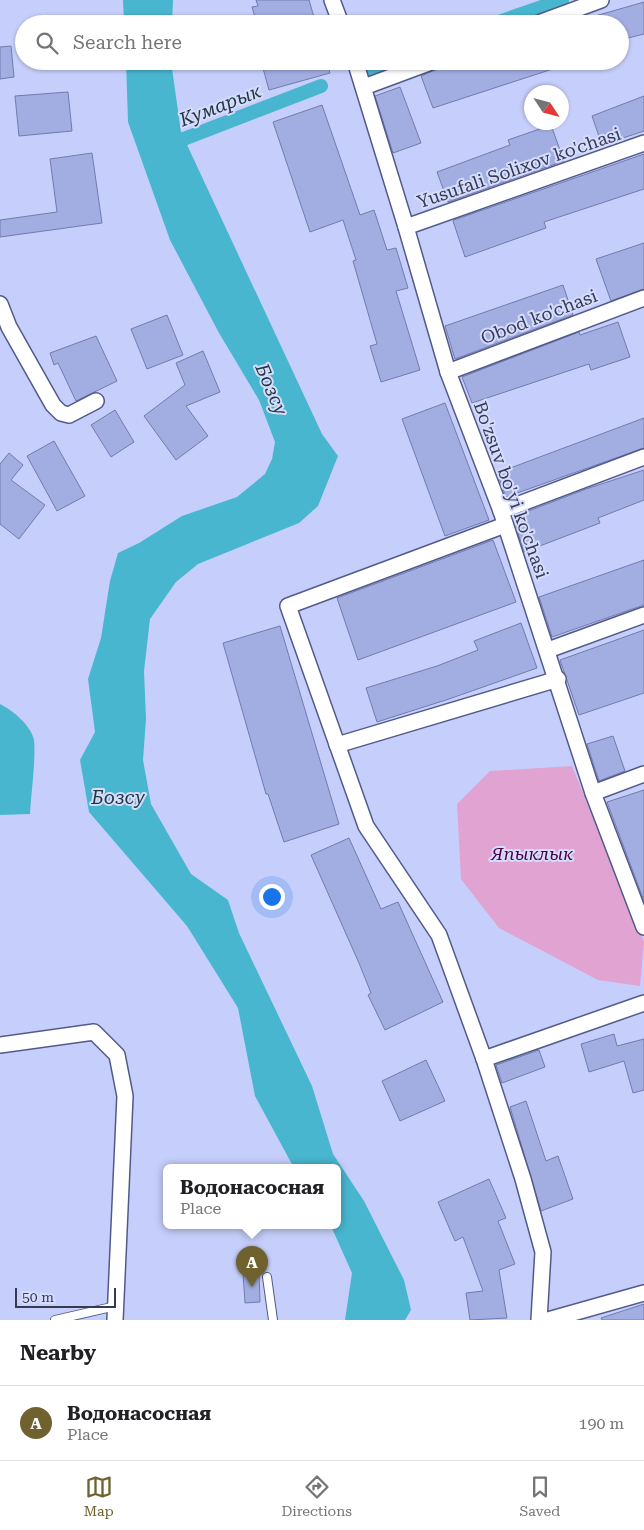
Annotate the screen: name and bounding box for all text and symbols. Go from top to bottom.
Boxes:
search box [15,15,629,70]
icon: search [33,29,61,57]
text: Search here [73,31,182,54]
water label: Кумарык [175,79,265,132]
north arrow [524,85,569,130]
street label: Yusufali Solixov ko'chasi [414,123,624,212]
street label: Obod ko'chasi [478,285,600,348]
water label: Бозсу [250,359,293,419]
street label: Bo'zsuv bo'yi ko'chasi [470,399,553,581]
water label: Бозсу [90,786,145,809]
park label: Япыклык [490,843,573,864]
your location [259,884,285,910]
popup [163,1164,341,1229]
text: Водонасосная [180,1176,324,1199]
text: Place [180,1199,221,1218]
pin: A [236,1246,268,1287]
scale bar [15,1285,116,1308]
text: 50 m [22,1289,54,1305]
text: Nearby [20,1341,96,1365]
text: Водонасосная [67,1402,211,1425]
text: A [30,1414,42,1433]
text: 190 m [578,1414,624,1433]
text: Place [67,1425,108,1444]
tab: Map [84,1473,114,1519]
tab: Directions [281,1473,352,1519]
tab: Saved [520,1473,560,1519]

